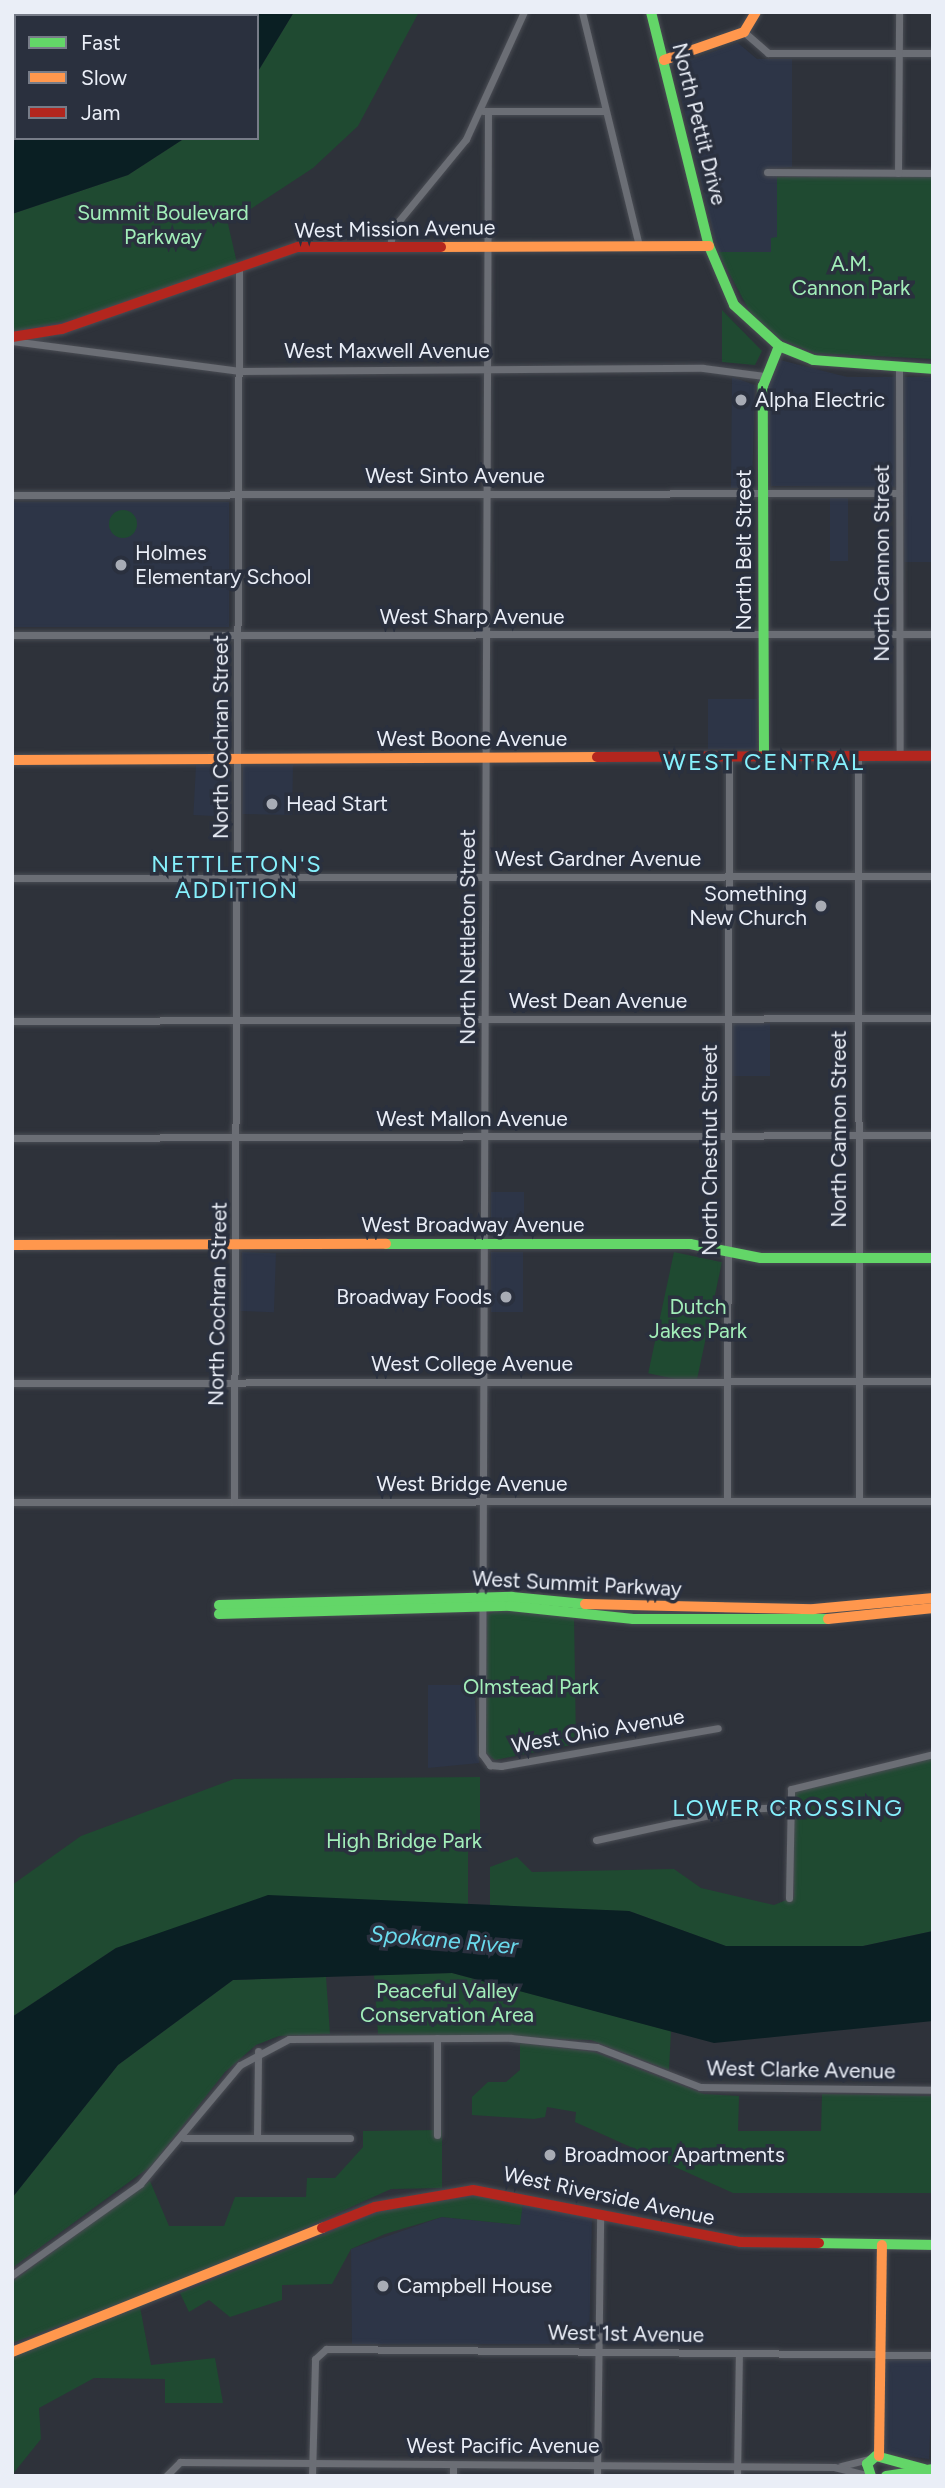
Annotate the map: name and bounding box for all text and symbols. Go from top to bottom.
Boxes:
legend [14,14,259,140]
text: Fast [81,30,121,55]
street label: North Pettit Drive [667,40,731,208]
text: Slow [81,65,127,90]
text: Jam [81,100,120,125]
park label: Summit Boulevard Parkway [77,200,249,250]
street label: West Mission Avenue [294,215,496,243]
park label: A.M. Cannon Park [792,251,910,301]
street label: West Maxwell Avenue [284,338,490,364]
place label: Alpha Electric [755,387,885,413]
marker: Alpha Electric [733,392,749,408]
street label: West Sinto Avenue [365,463,545,489]
street label: North Cannon Street [869,464,895,662]
street label: North Belt Street [731,469,757,631]
place label: Holmes Elementary School [135,540,311,590]
marker: Holmes Elementary School [113,557,129,573]
street label: West Sharp Avenue [380,604,564,630]
street label: North Cochran Street [208,635,234,839]
street label: West Boone Avenue [377,726,567,752]
district label: WEST CENTRAL [664,748,864,776]
place label: Head Start [286,791,388,817]
marker: Head Start [264,796,280,812]
street label: North Nettleton Street [455,829,481,1045]
street label: West Gardner Avenue [495,846,701,872]
district label: NETTLETON'S ADDITION [153,850,321,904]
place label: Something New Church [689,881,807,931]
marker: Something New Church [813,898,829,914]
street label: West Dean Avenue [509,988,687,1014]
street label: North Cannon Street [826,1030,852,1228]
street label: North Chestnut Street [697,1044,723,1256]
street label: West Mallon Avenue [376,1106,568,1132]
street label: North Cochran Street [204,1202,232,1406]
street label: West Broadway Avenue [362,1212,584,1238]
place label: Broadway Foods [336,1284,492,1310]
marker: Broadway Foods [498,1289,514,1305]
park label: Dutch Jakes Park [649,1294,747,1344]
street label: West College Avenue [371,1351,573,1377]
street label: West Bridge Avenue [377,1471,567,1497]
street label: West Summit Parkway [472,1566,682,1602]
park label: Olmstead Park [463,1674,599,1700]
street label: West Ohio Avenue [510,1703,686,1759]
district label: LOWER CROSSING [674,1794,902,1822]
park label: High Bridge Park [326,1828,482,1854]
water label: Spokane River [369,1920,519,1960]
park label: Peaceful Valley Conservation Area [360,1978,534,2028]
street label: West Clarke Avenue [706,2056,896,2084]
place label: Broadmoor Apartments [564,2142,785,2168]
marker: Broadmoor Apartments [542,2147,558,2163]
street label: West Riverside Avenue [501,2161,717,2231]
place label: Campbell House [397,2273,552,2299]
marker: Campbell House [375,2278,391,2294]
street label: West 1st Avenue [548,2320,704,2348]
street label: West Pacific Avenue [407,2433,599,2459]

